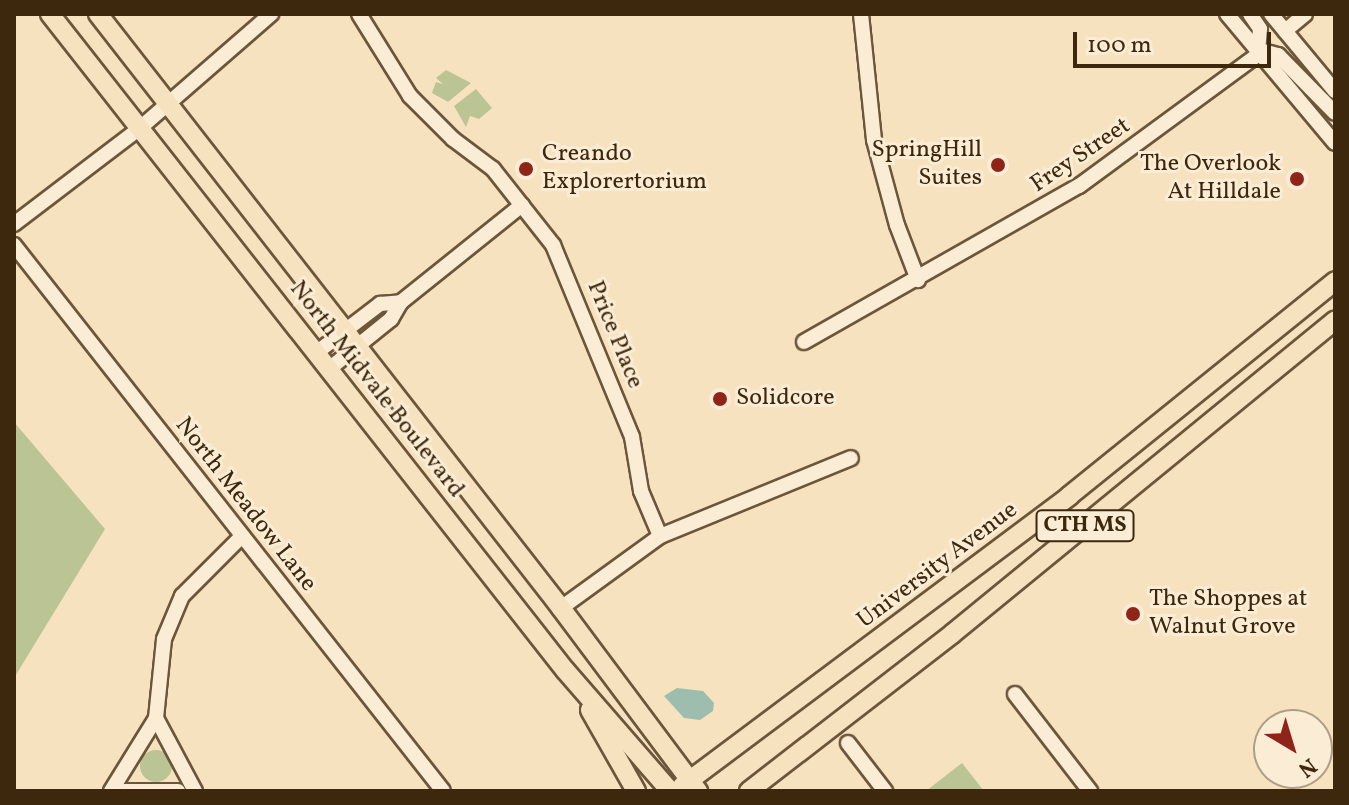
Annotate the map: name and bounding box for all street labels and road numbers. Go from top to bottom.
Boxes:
street label: Frey Street [1025,112,1137,200]
street label: North Midvale Boulevard [282,276,470,504]
street label: Price Place [579,277,649,393]
street label: North Meadow Lane [168,412,322,598]
street label: University Avenue [852,496,1024,636]
road number: CTH MS [1035,508,1135,544]

